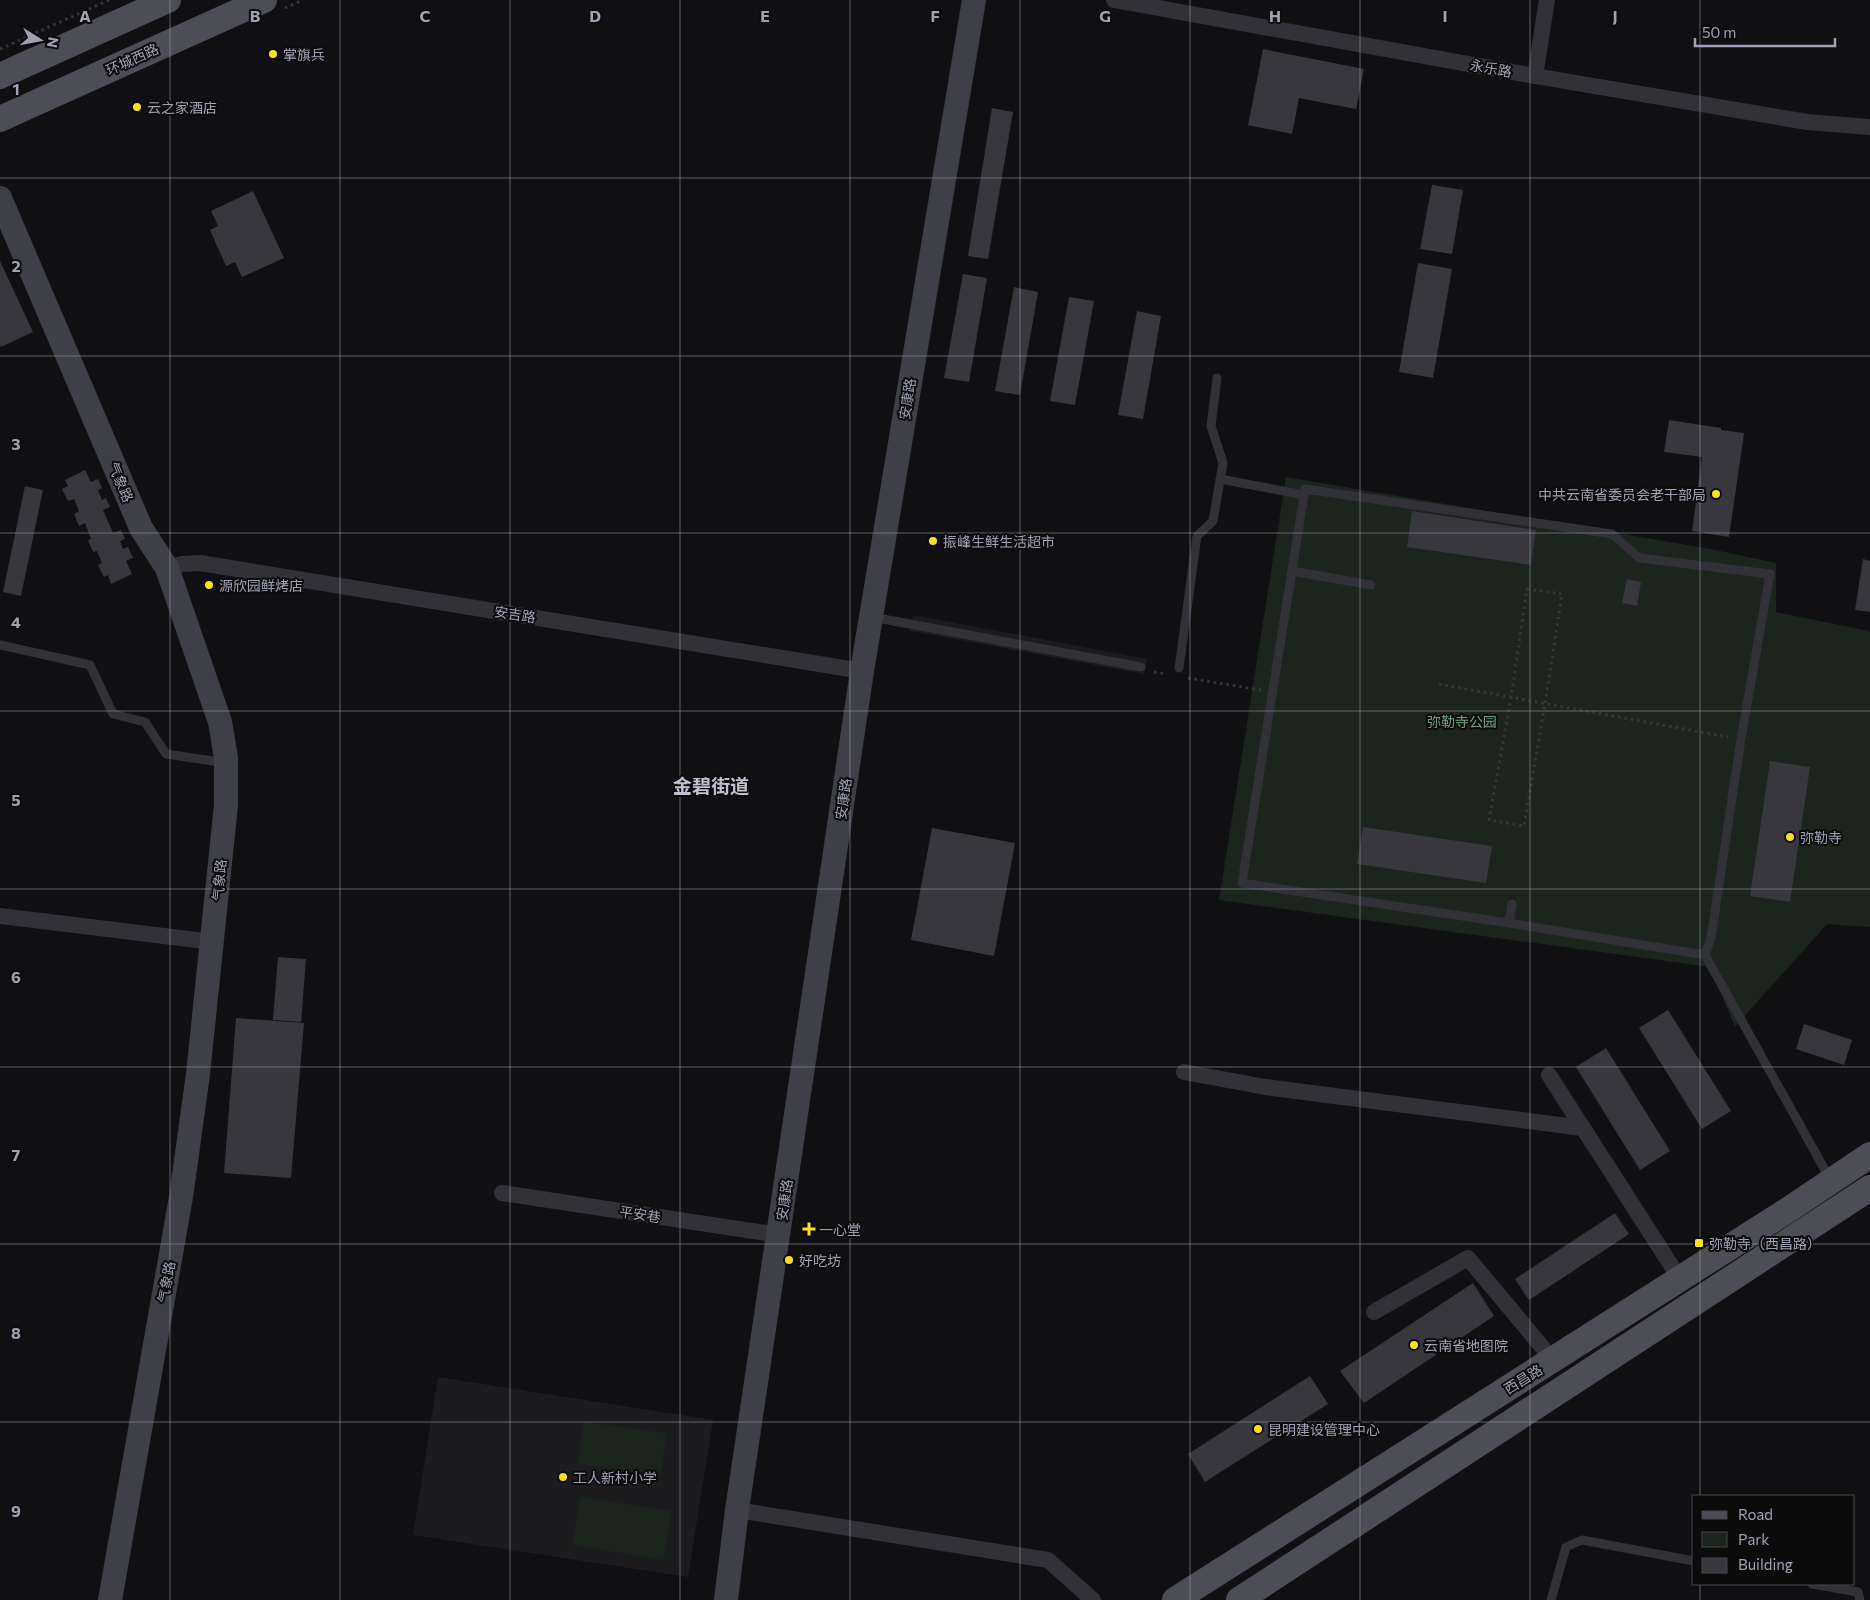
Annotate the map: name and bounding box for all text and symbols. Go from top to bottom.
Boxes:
text: A [79,6,91,25]
text: B [250,6,261,25]
text: C [420,6,431,25]
text: D [589,6,601,25]
text: E [760,6,770,25]
text: F [930,6,940,25]
text: G [1099,6,1111,25]
text: H [1269,6,1281,25]
text: I [1442,6,1448,25]
text: J [1612,6,1618,25]
north arrow [15,15,65,65]
scale bar [1695,15,1835,47]
text: 50 m [1702,23,1736,41]
text: N [44,36,63,49]
street label: 环城西路 [103,40,161,78]
place label: 掌旗兵 [283,46,325,63]
marker: 掌旗兵 [267,48,279,60]
street label: 永乐路 [1469,56,1513,80]
text: 1 [12,79,20,98]
place label: 云之家酒店 [147,99,217,116]
marker: 云之家酒店 [131,101,143,113]
text: 2 [11,256,21,275]
street label: 安康路 [895,377,919,421]
text: 3 [11,434,21,453]
street label: 气象路 [105,459,137,505]
place label: 中共云南省委员会老干部局 [1538,486,1706,503]
marker: 中共云南省委员会老干部局 [1710,488,1722,500]
place label: 振峰生鲜生活超市 [943,533,1055,550]
marker: 振峰生鲜生活超市 [927,535,939,547]
place label: 源欣园鲜烤店 [219,577,303,594]
marker: 源欣园鲜烤店 [203,579,215,591]
street label: 安吉路 [493,602,537,626]
text: 4 [11,612,21,631]
park label: 弥勒寺公园 [1427,713,1497,730]
district label: 金碧街道 [673,774,749,797]
street label: 安康路 [832,777,854,821]
text: 5 [11,790,21,809]
place label: 弥勒寺 [1800,829,1842,846]
marker: 弥勒寺 [1784,831,1796,843]
street label: 气象路 [209,858,229,902]
text: 6 [11,967,21,986]
text: 7 [12,1145,21,1164]
street label: 安康路 [773,1178,795,1222]
street label: 平安巷 [618,1202,662,1226]
place label: 一心堂 [819,1221,861,1238]
marker: 一心堂 [803,1223,815,1235]
place label: 弥勒寺（西昌路） [1709,1235,1821,1252]
marker: 弥勒寺（西昌路） [1693,1237,1705,1249]
place label: 好吃坊 [799,1252,841,1269]
marker: 好吃坊 [783,1254,795,1266]
street label: 气象路 [154,1260,178,1304]
text: 8 [11,1323,21,1342]
place label: 云南省地图院 [1424,1337,1508,1354]
marker: 云南省地图院 [1408,1339,1420,1351]
street label: 西昌路 [1501,1361,1545,1397]
place label: 昆明建设管理中心 [1268,1421,1380,1438]
marker: 昆明建设管理中心 [1252,1423,1264,1435]
place label: 工人新村小学 [573,1469,657,1486]
marker: 工人新村小学 [557,1471,569,1483]
legend [1692,1495,1855,1585]
text: 9 [11,1501,21,1520]
text: Road [1738,1505,1773,1523]
text: Park [1738,1530,1769,1548]
text: Building [1738,1555,1793,1573]

